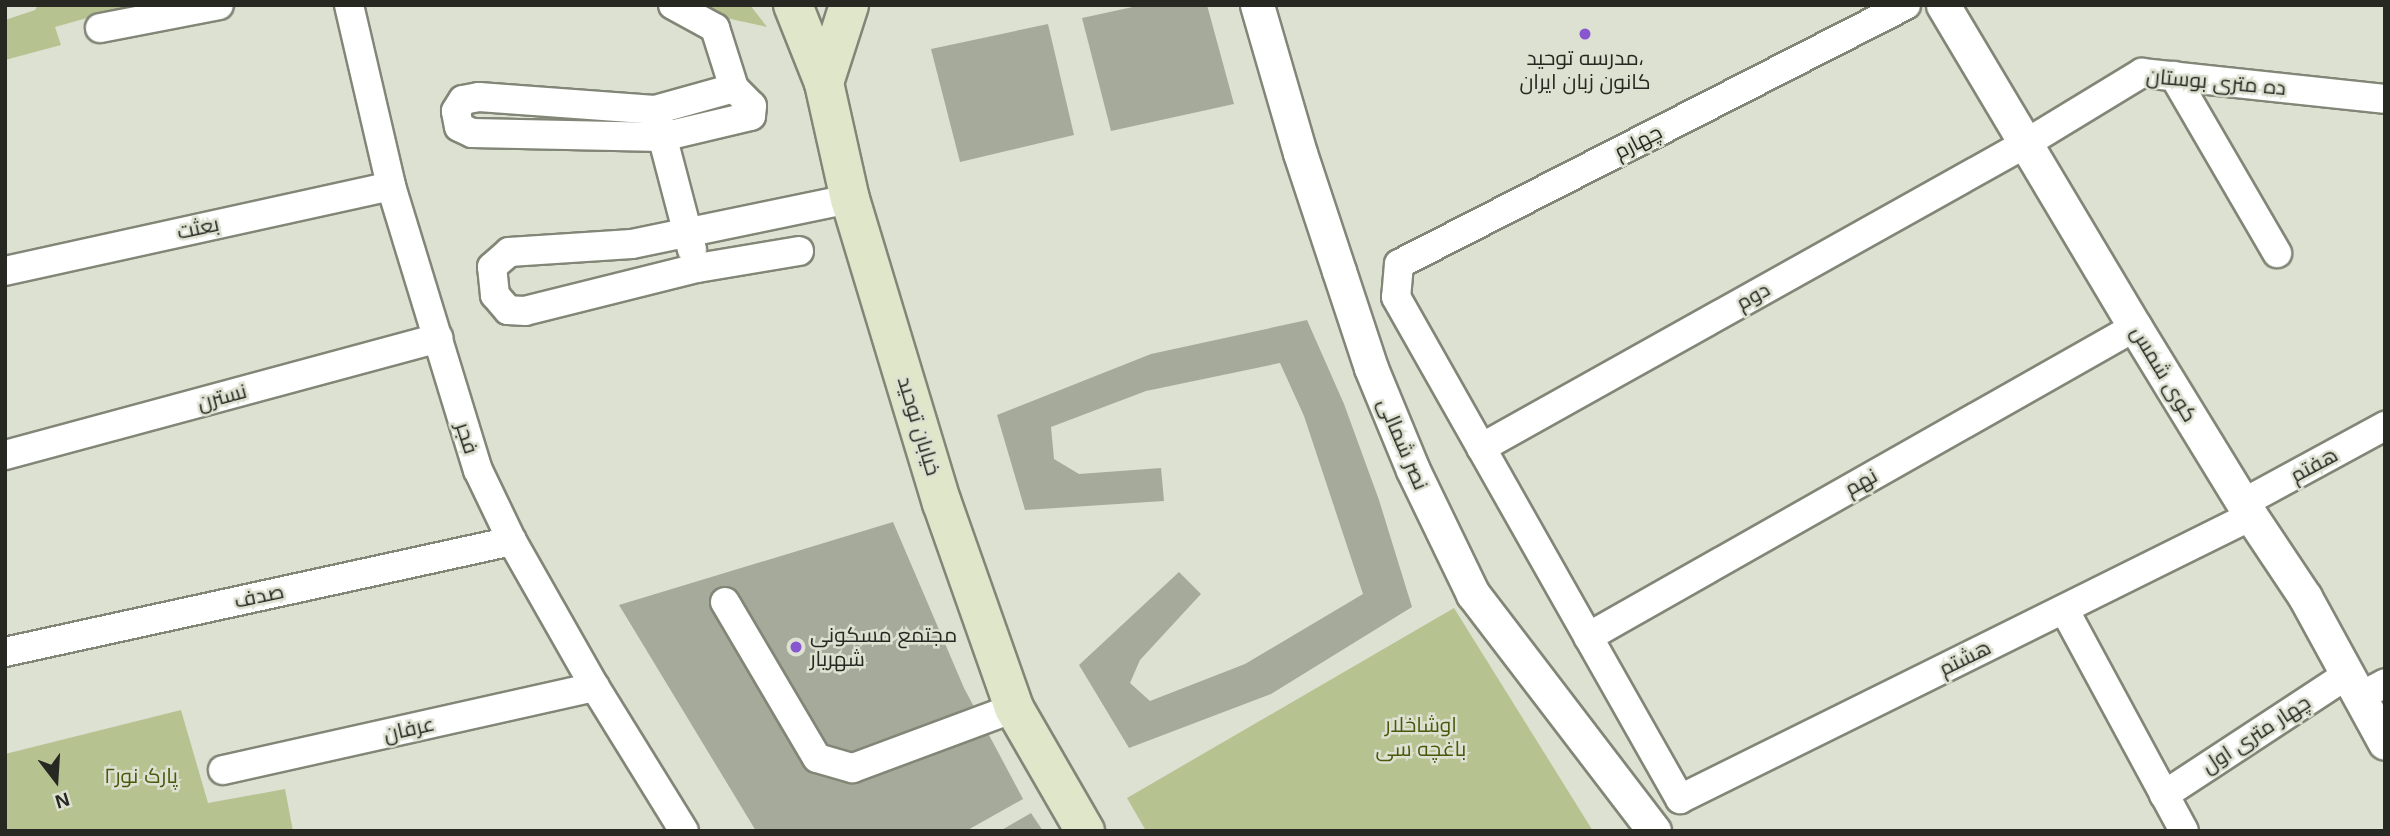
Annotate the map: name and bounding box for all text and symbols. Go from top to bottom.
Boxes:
marker: مدرسه توحید، کانون زبان ایران [1577,26,1593,42]
place label: مدرسه توحید، کانون زبان ایران [1519,45,1651,95]
street label: ده متری بوستان [2145,63,2287,101]
street label: چهارم [1610,119,1666,165]
street label: بعثت [175,211,221,245]
street label: دوم [1732,277,1774,315]
street label: کوی شمس [2125,321,2203,427]
street label: خیابان توحید [892,373,946,479]
street label: نسترن [195,378,249,416]
street label: نصر شمالی [1372,394,1434,494]
street label: فجر [450,419,484,457]
street label: هفتم [2286,442,2342,488]
street label: نهم [1840,463,1882,501]
street label: صدف [232,578,286,614]
place label: مجتمع مسکونی شهریار [810,622,957,672]
street label: هشتم [1935,635,1995,681]
marker: مجتمع مسکونی شهریار [788,639,804,655]
street label: چهار متری اول [2197,689,2315,779]
street label: عرفان [381,711,437,747]
park label: اوشاخلار باغچه سی [1376,712,1466,762]
north arrow [21,745,91,815]
park label: پارک نور۲ [104,763,178,789]
text: N [53,789,72,813]

